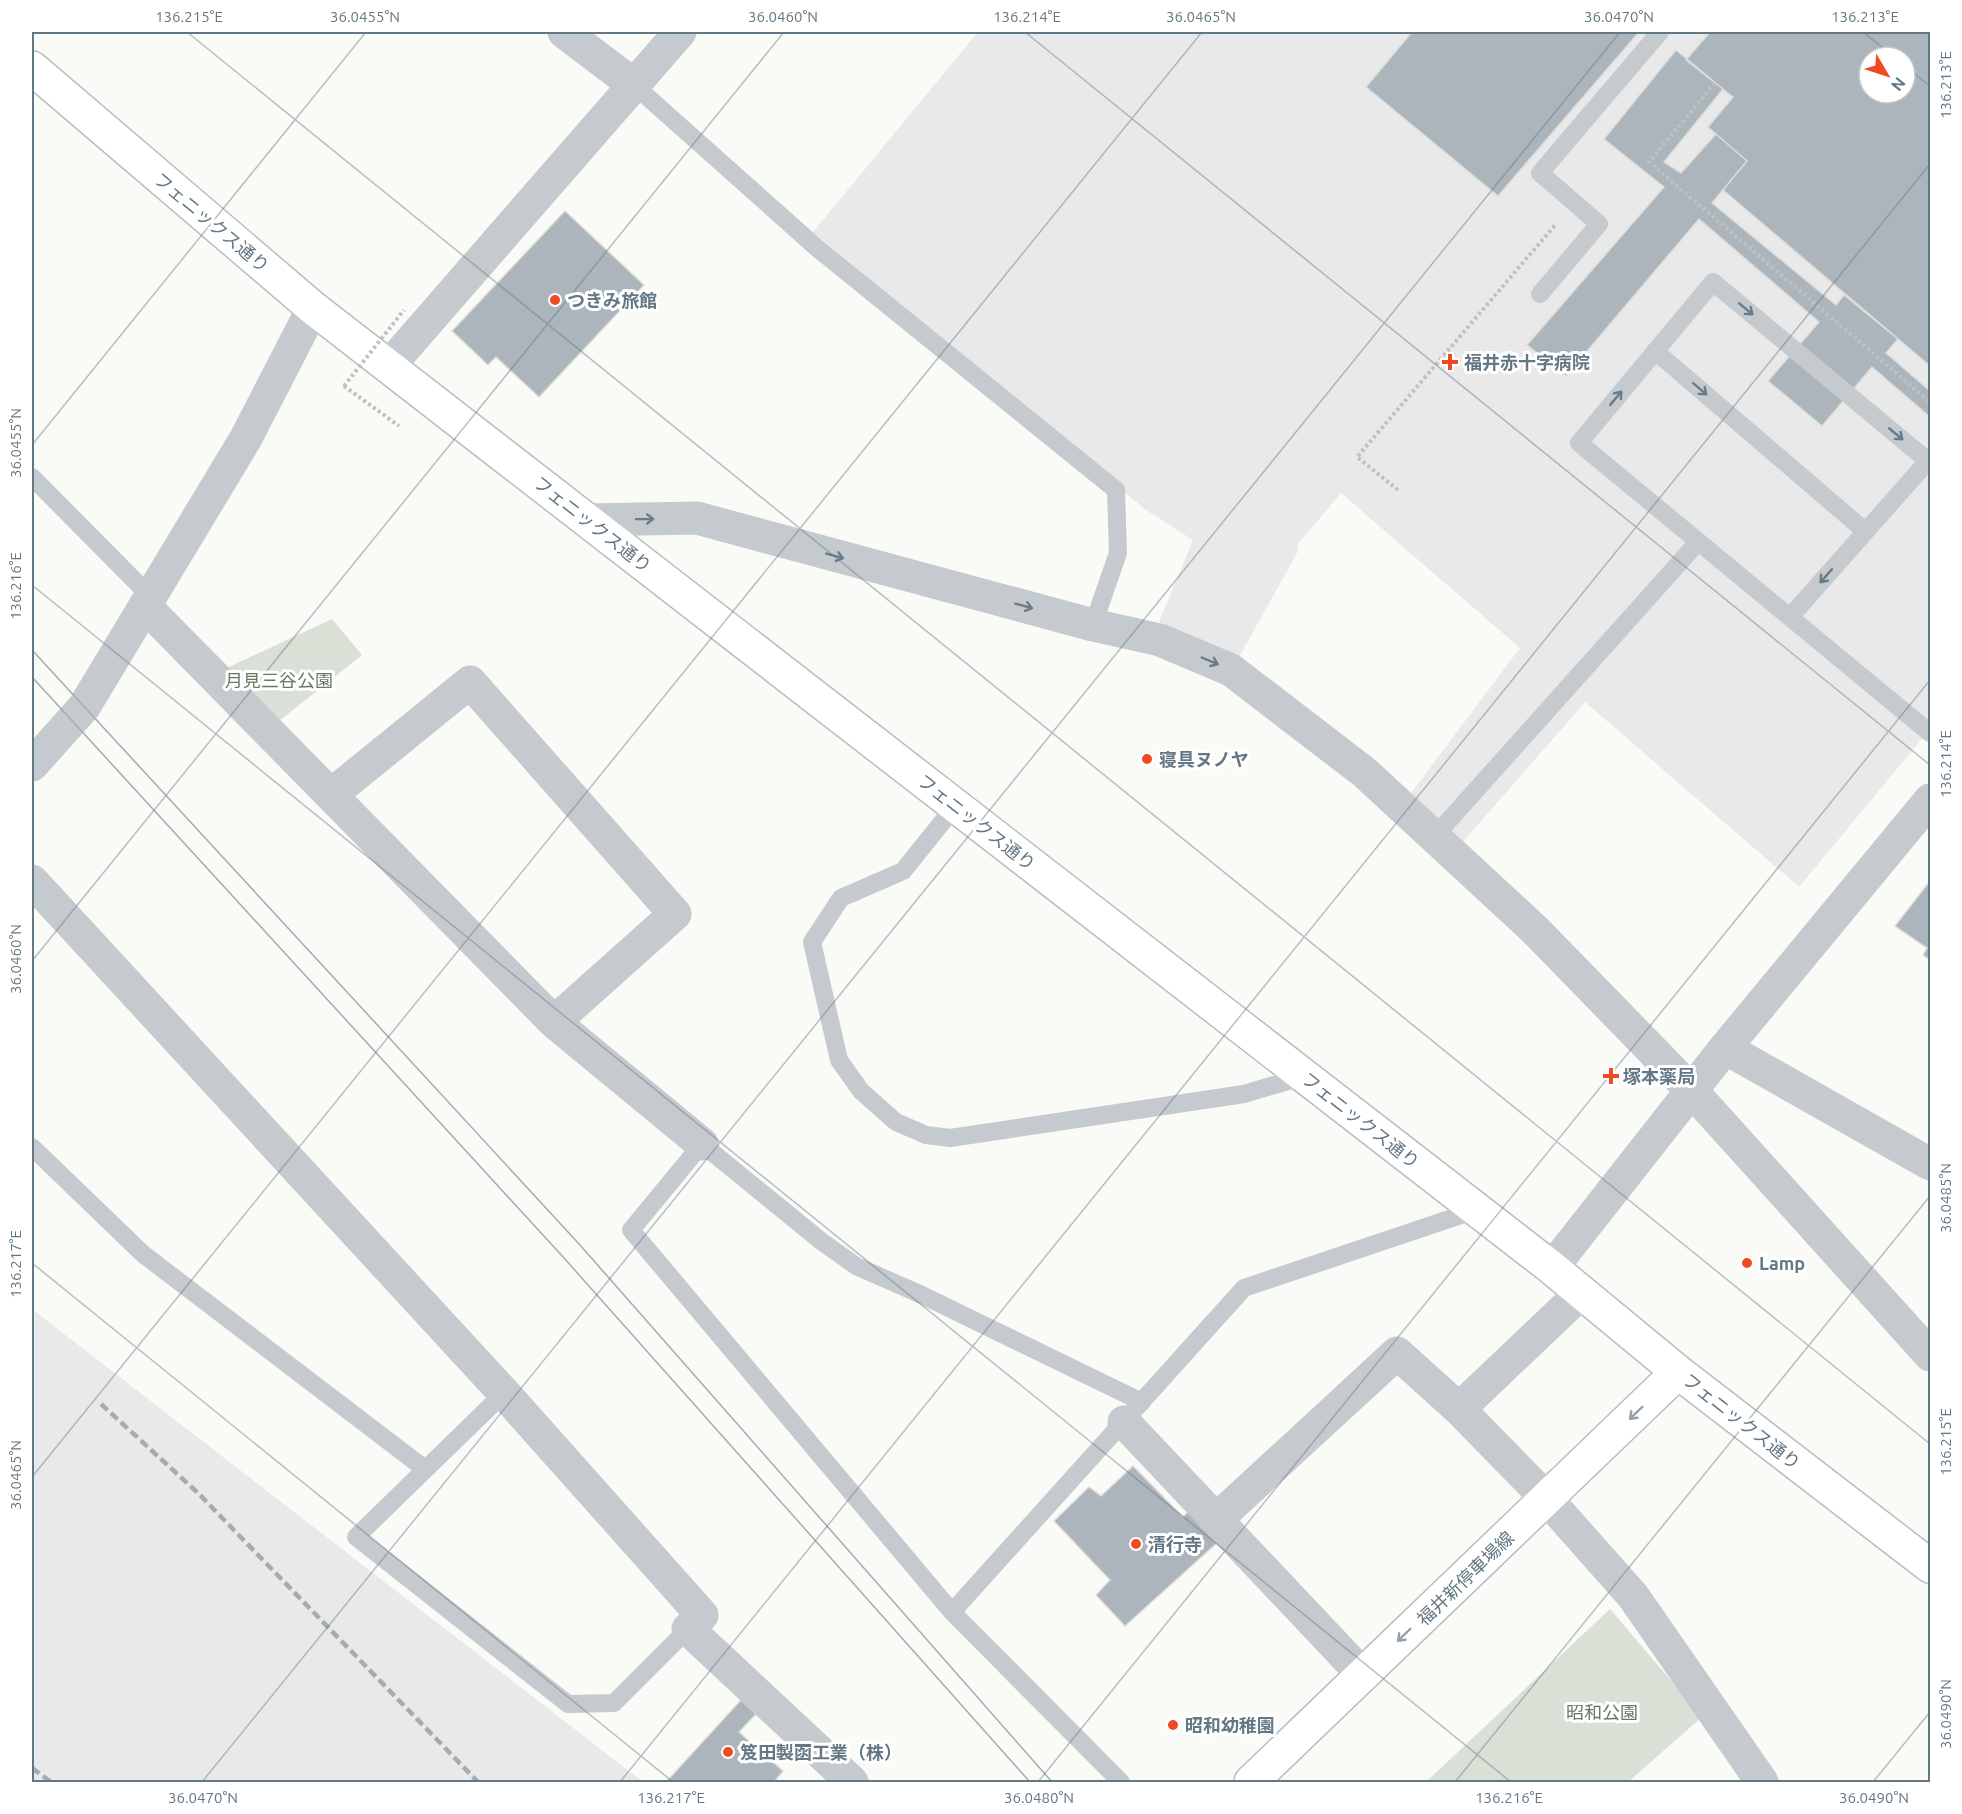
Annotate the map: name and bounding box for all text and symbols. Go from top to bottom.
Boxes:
text: 136.215°E [155,8,223,25]
text: 36.0455°N [330,8,400,25]
text: 36.0460°N [748,8,818,25]
text: 136.214°E [993,8,1061,25]
text: 36.0465°N [1166,8,1236,25]
text: 36.0470°N [1584,8,1654,25]
text: 136.213°E [1831,8,1899,25]
north arrow [1857,45,1917,105]
text: 136.213°E [1937,51,1954,119]
text: N [1888,74,1909,95]
street label: フェニックス通り [151,168,273,276]
place label: つきみ旅館 [567,290,657,310]
marker: つきみ旅館 [548,293,562,307]
one-way arrow [1738,302,1753,316]
place label: 福井赤十字病院 [1464,352,1590,372]
marker: 福井赤十字病院 [1441,353,1459,371]
one-way arrow [1692,382,1707,396]
one-way arrow [1609,391,1623,406]
text: 36.0455°N [7,408,24,478]
one-way arrow [1888,427,1903,441]
street label: フェニックス通り [530,472,656,576]
one-way arrow [635,513,655,525]
one-way arrow [825,550,844,562]
text: 136.216°E [7,552,24,620]
one-way arrow [1819,568,1833,583]
one-way arrow [1014,601,1033,613]
one-way arrow [1201,656,1219,667]
park label: 月見三谷公園 [225,670,333,690]
text: 136.214°E [1937,730,1954,798]
place label: 寝具ヌノヤ [1159,749,1249,769]
marker: 寝具ヌノヤ [1140,752,1154,766]
street label: フェニックス通り [914,770,1040,874]
text: 36.0460°N [7,924,24,994]
place label: 塚本薬局 [1623,1066,1695,1086]
street label: フェニックス通り [1298,1068,1424,1172]
marker: 塚本薬局 [1604,1069,1618,1083]
text: 36.0485°N [1937,1163,1954,1233]
text: 136.217°E [7,1230,24,1298]
place label: Lamp [1759,1253,1805,1273]
marker: Lamp [1740,1256,1754,1270]
street label: フェニックス通り [1679,1369,1805,1473]
one-way arrow [1629,1406,1644,1420]
text: 136.215°E [1937,1408,1954,1476]
text: 36.0465°N [7,1440,24,1510]
street label: 福井新停車場線 [1413,1527,1517,1629]
place label: 清行寺 [1148,1534,1202,1554]
marker: 清行寺 [1129,1537,1143,1551]
one-way arrow [1397,1628,1412,1642]
text: 36.0490°N [1937,1679,1954,1749]
park label: 昭和公園 [1566,1702,1638,1722]
place label: 昭和幼稚園 [1185,1715,1275,1735]
marker: 昭和幼稚園 [1166,1718,1180,1732]
place label: 笈田製函工業（株） [740,1742,902,1762]
marker: 笈田製函工業（株） [721,1745,735,1759]
text: 36.0470°N [168,1789,238,1806]
text: 136.217°E [637,1789,705,1806]
text: 36.0480°N [1004,1789,1074,1806]
text: 136.216°E [1475,1789,1543,1806]
text: 36.0490°N [1839,1789,1909,1806]

